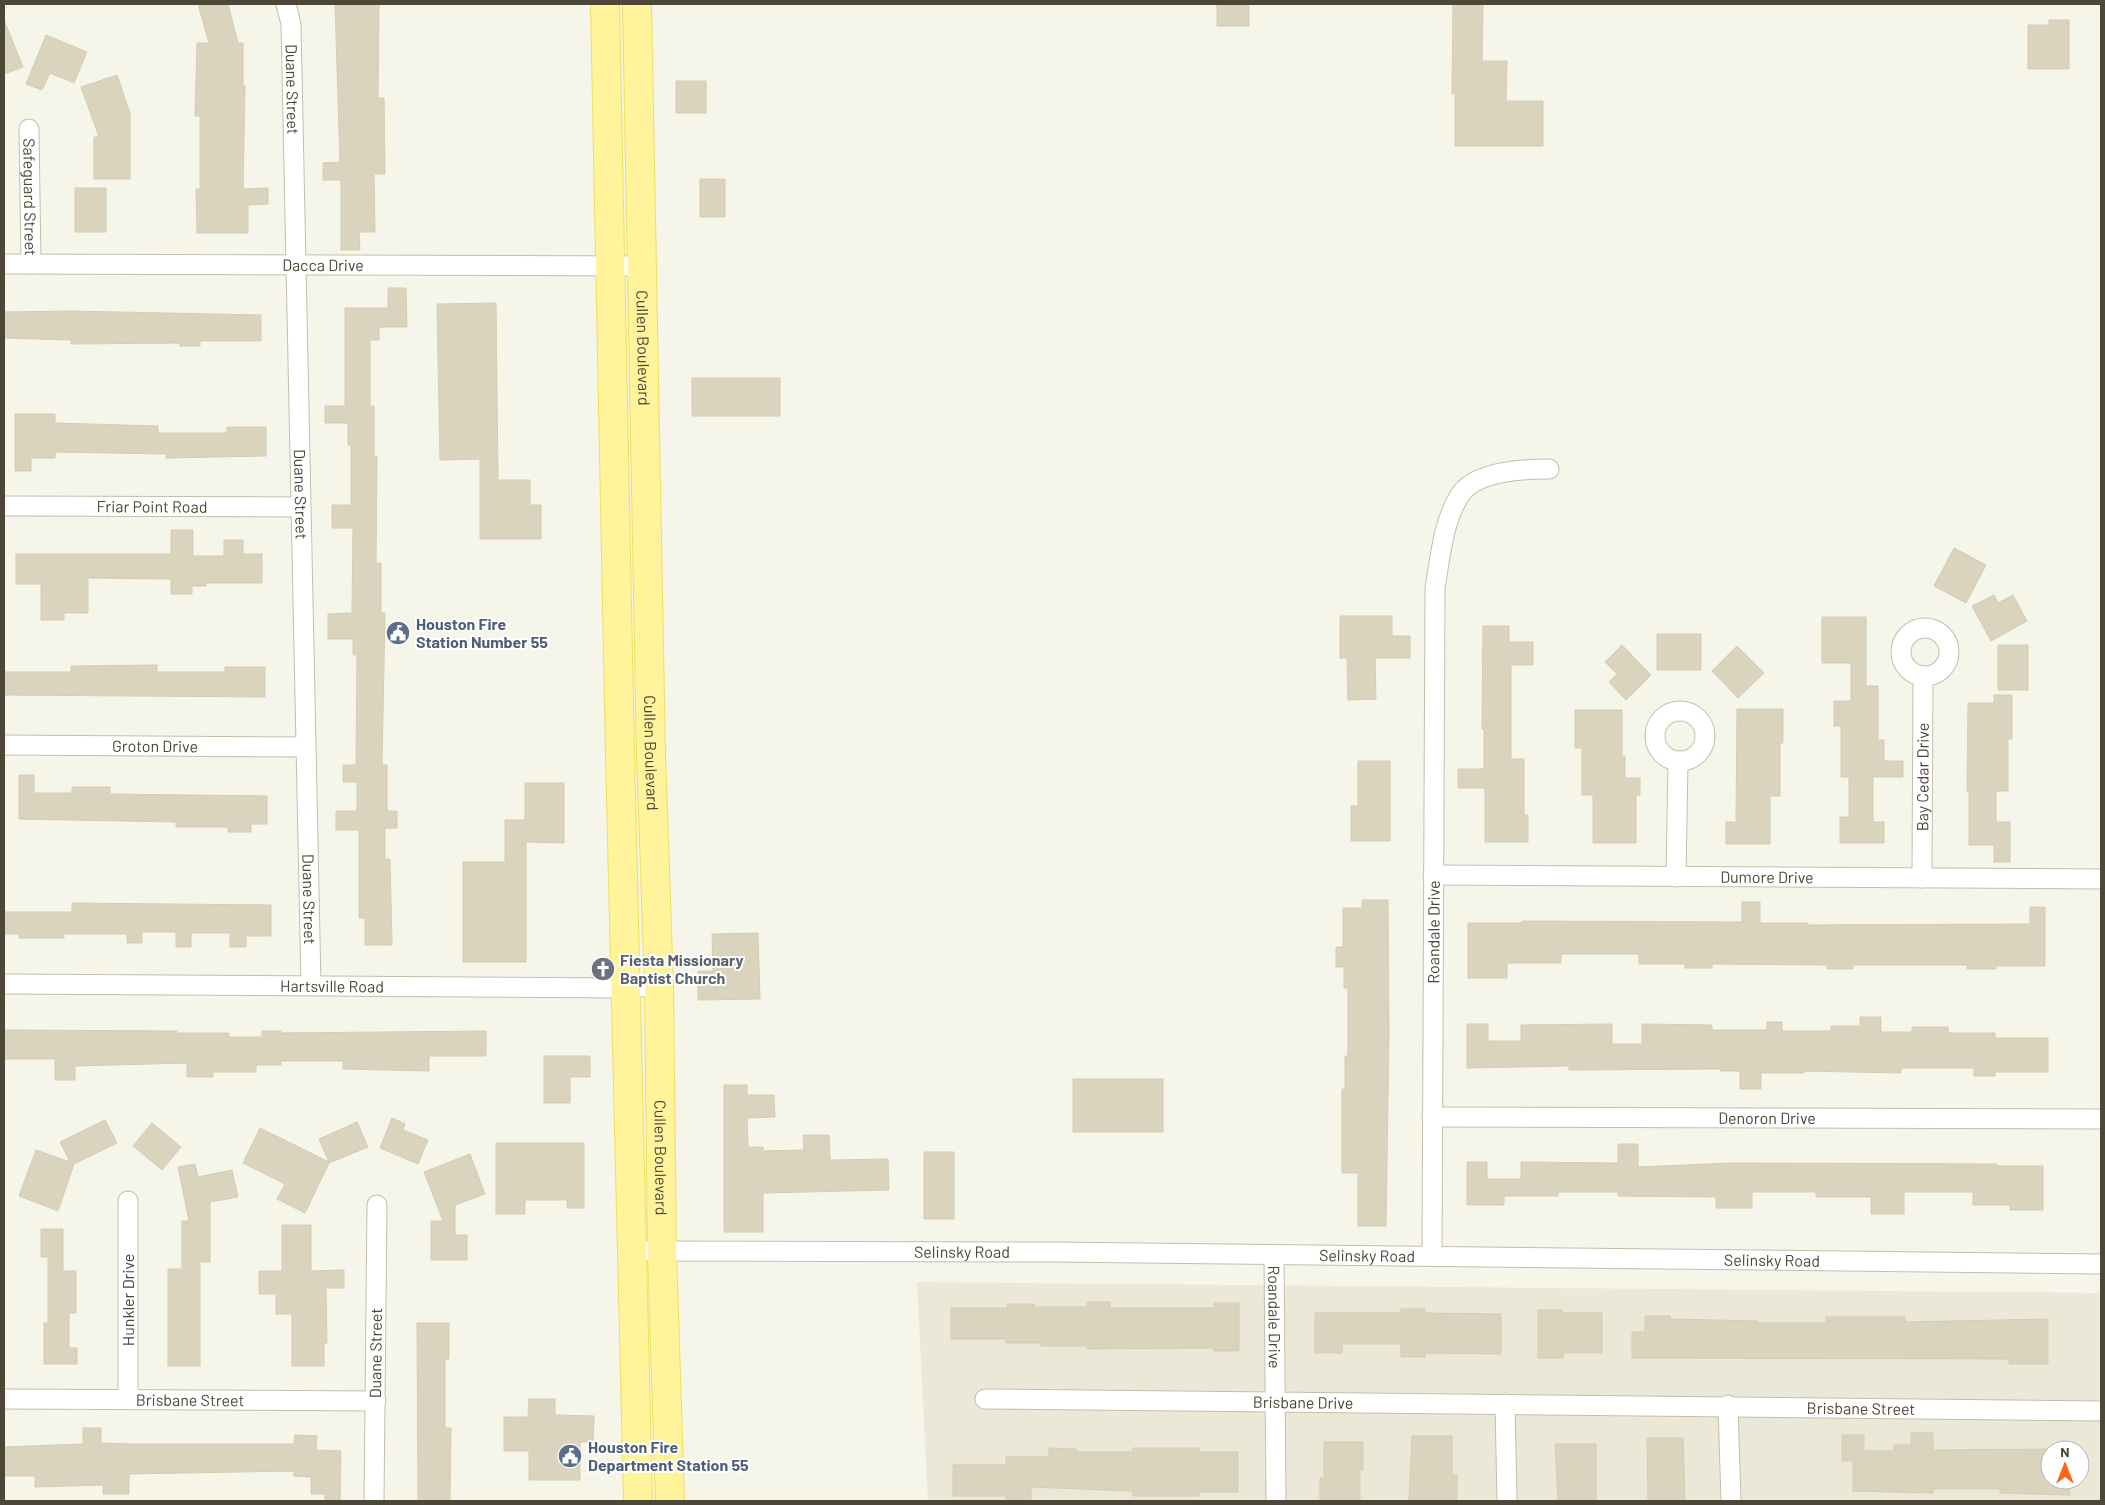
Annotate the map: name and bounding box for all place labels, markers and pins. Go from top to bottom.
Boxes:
place label: Houston Fire Station Number 55 [416,614,548,651]
public building icon: Houston Fire Station Number 55 [385,620,411,646]
place label: Fiesta Missionary Baptist Church [620,950,743,987]
church icon: Fiesta Missionary Baptist Church [590,956,616,982]
place label: Houston Fire Department Station 55 [588,1437,749,1474]
public building icon: Houston Fire Department Station 55 [557,1443,583,1469]

